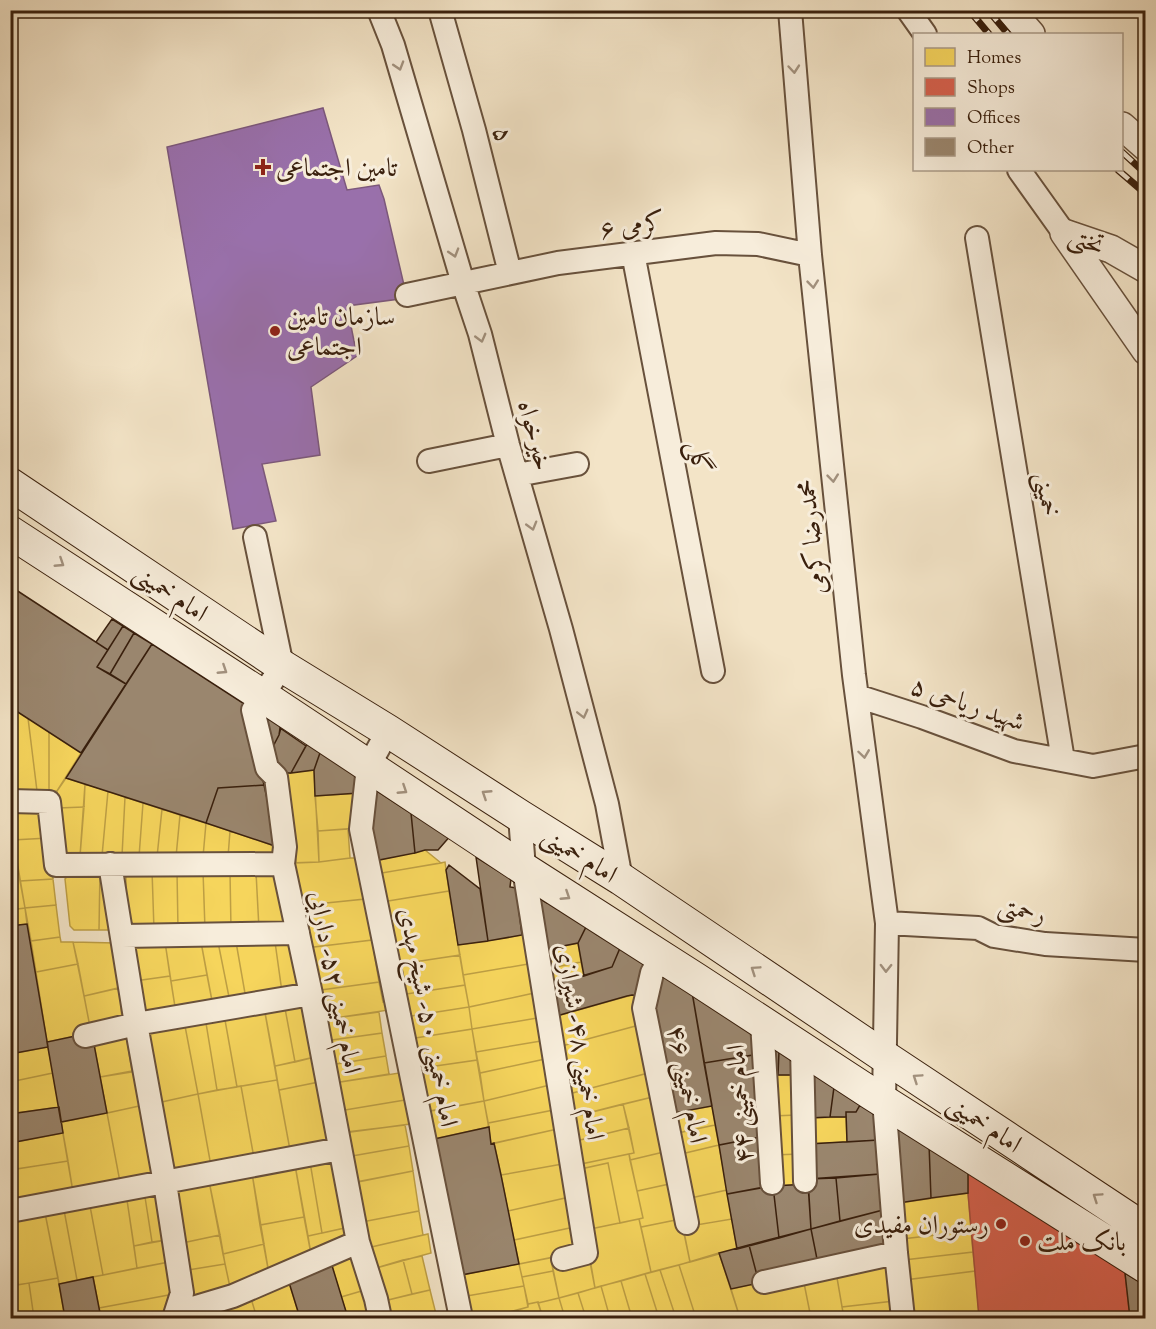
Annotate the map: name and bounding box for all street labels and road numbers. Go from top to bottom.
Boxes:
street label: ۵ [482,123,521,147]
street label: کرمی ۶ [598,205,667,250]
street label: تختی [1062,218,1110,266]
street label: خیرخواه [506,396,561,475]
street label: گلی [676,438,719,477]
street label: خمینی [1024,470,1067,519]
street label: محمدرضا کرمی [789,477,838,596]
street label: امام خمینی [124,555,214,634]
street label: ۵ شهید ریاحی [905,669,1029,742]
street label: امام خمینی [533,818,624,896]
street label: امام خمینی ۵۲- دارایی [296,888,369,1078]
street label: رحمتی [994,888,1049,935]
street label: امام خمینی ۵۰- شیخ مهدی [384,905,466,1131]
street label: امام خمینی ۴۸- شیرازی [543,941,612,1144]
street label: امام خمینی ۴۶ [654,1022,715,1147]
street label: امام خمینی ۴۴ [719,1043,766,1165]
street label: امام خمینی [938,1086,1028,1165]

